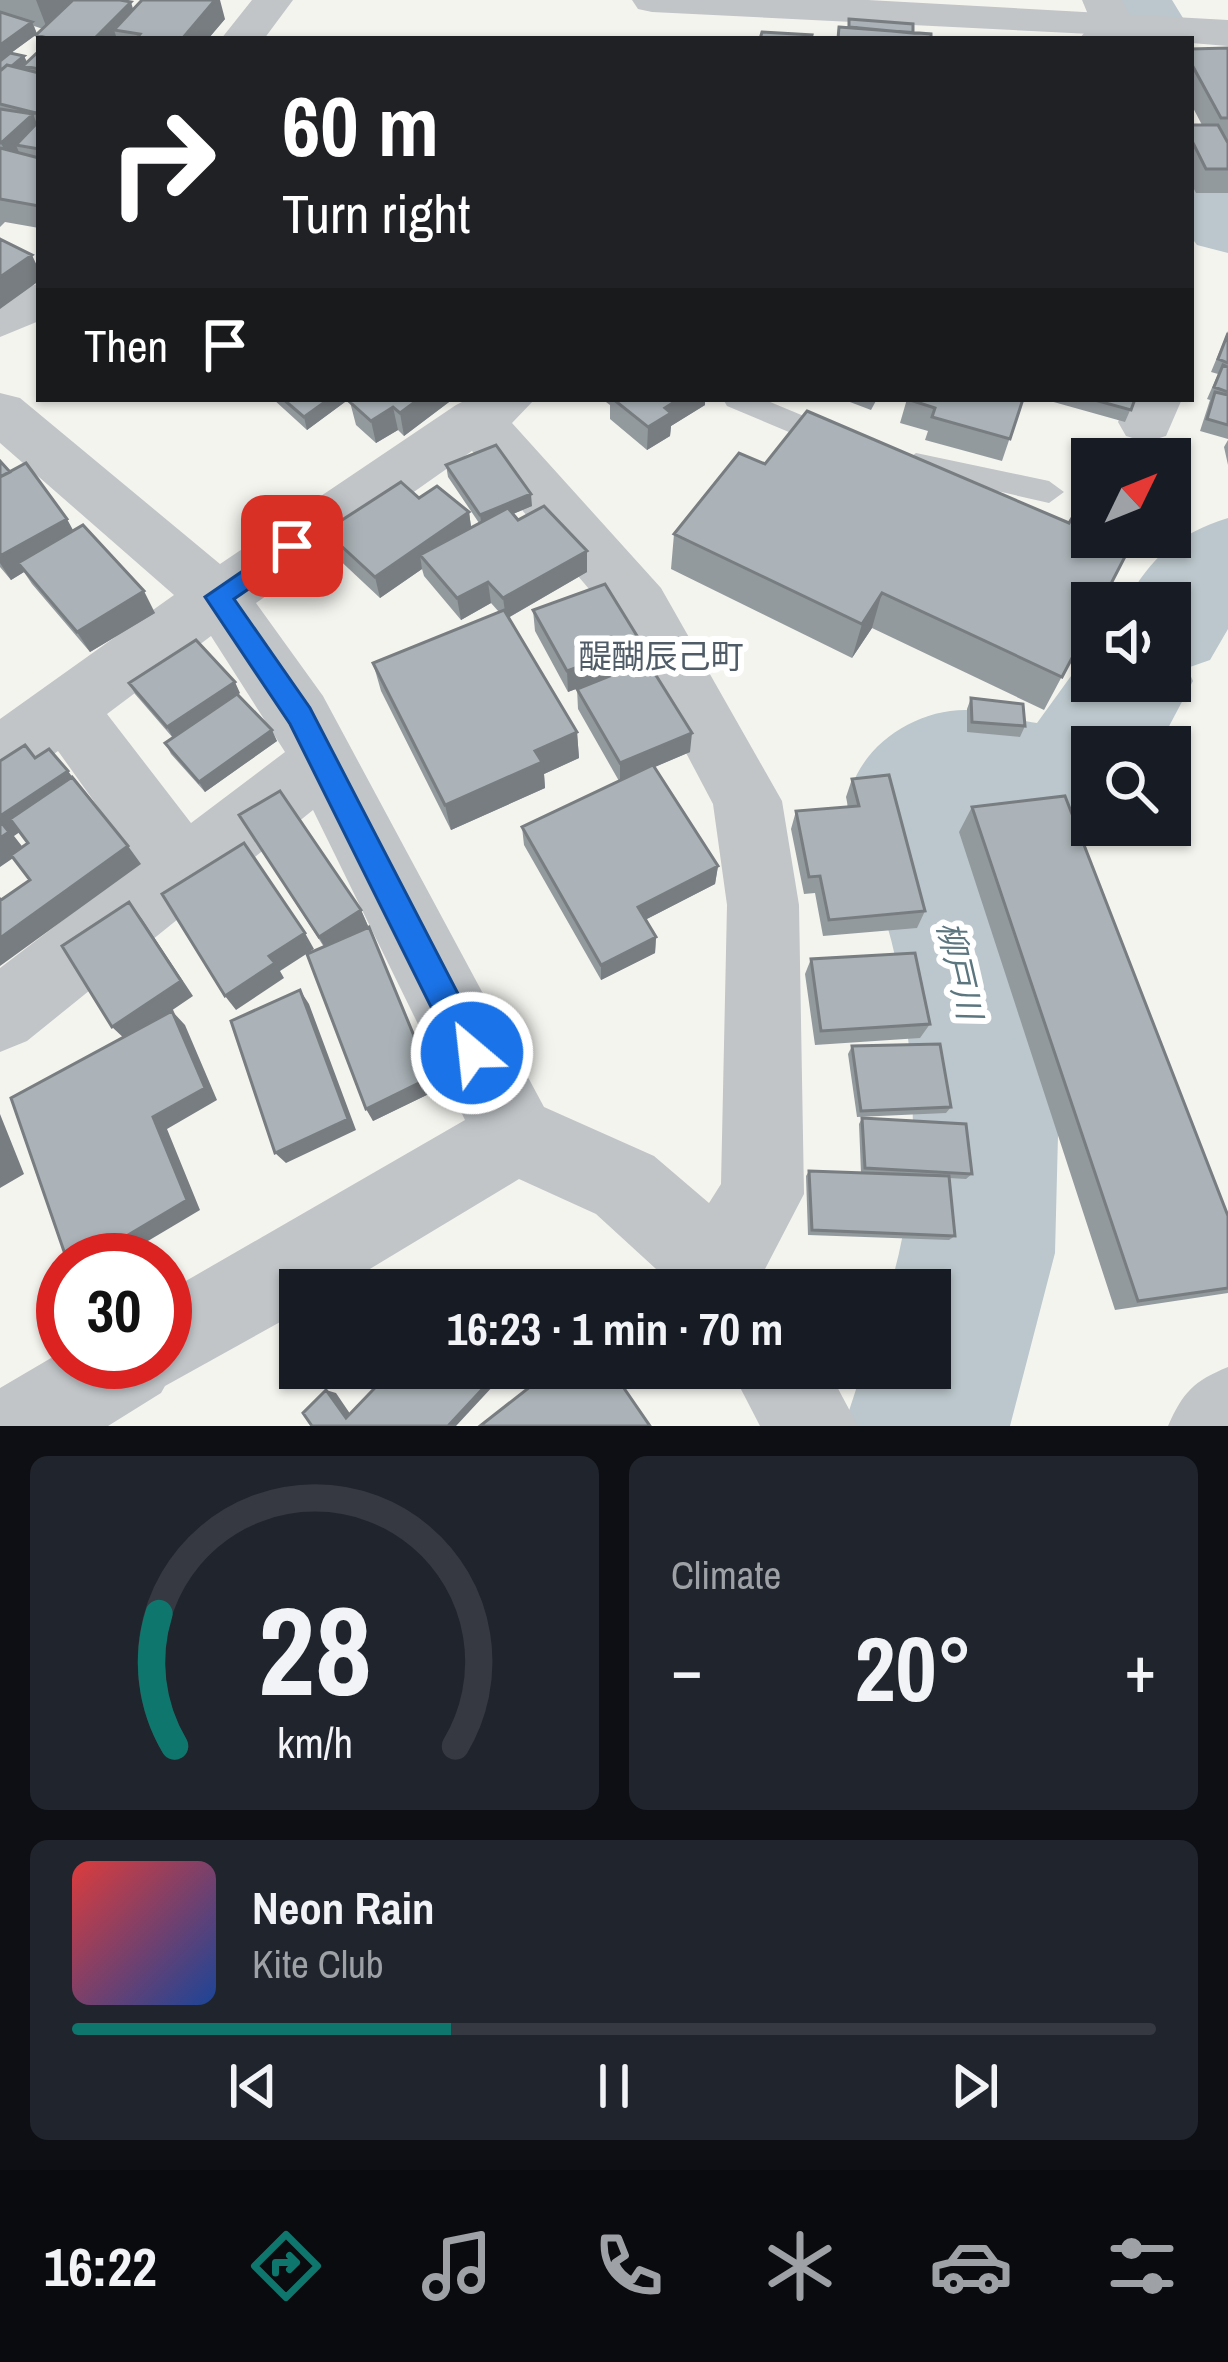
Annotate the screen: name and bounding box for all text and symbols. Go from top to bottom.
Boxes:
text: 60 m [282,69,439,182]
icon: right [84,84,240,240]
text: Turn right [282,177,470,250]
icon: arrive [192,312,258,378]
text: Then [84,315,168,376]
north arrow [1071,438,1191,558]
map controls [1071,438,1191,846]
pin [241,495,343,597]
icon: arrive [259,513,325,579]
button: sound [1071,582,1191,702]
district label: 醍醐辰己町 [579,634,744,678]
button: search [1071,726,1191,846]
water label: 柳戸川 [927,917,993,1026]
position arrow [409,990,535,1116]
speed limit sign: 30 [36,1233,192,1389]
text: 16:23 · 1 min · 70 m [447,1298,783,1359]
text: Climate [671,1549,781,1601]
text: 28 [258,1566,371,1734]
text: 20° [854,1608,973,1729]
text: − [671,1624,703,1713]
text: + [1124,1624,1156,1713]
text: km/h [276,1714,353,1771]
text: Neon Rain [252,1877,434,1938]
text: Kite Club [252,1938,384,1990]
icon: previous [220,2053,286,2119]
icon: pause [581,2053,647,2119]
icon: next [942,2053,1008,2119]
icon: directions [244,2224,328,2308]
icon: music [415,2224,499,2308]
icon: phone [587,2224,671,2308]
icon: climate [758,2224,842,2308]
icon: car [929,2224,1013,2308]
icon: filters [1100,2224,1184,2308]
text: 16:22 [44,2230,157,2303]

